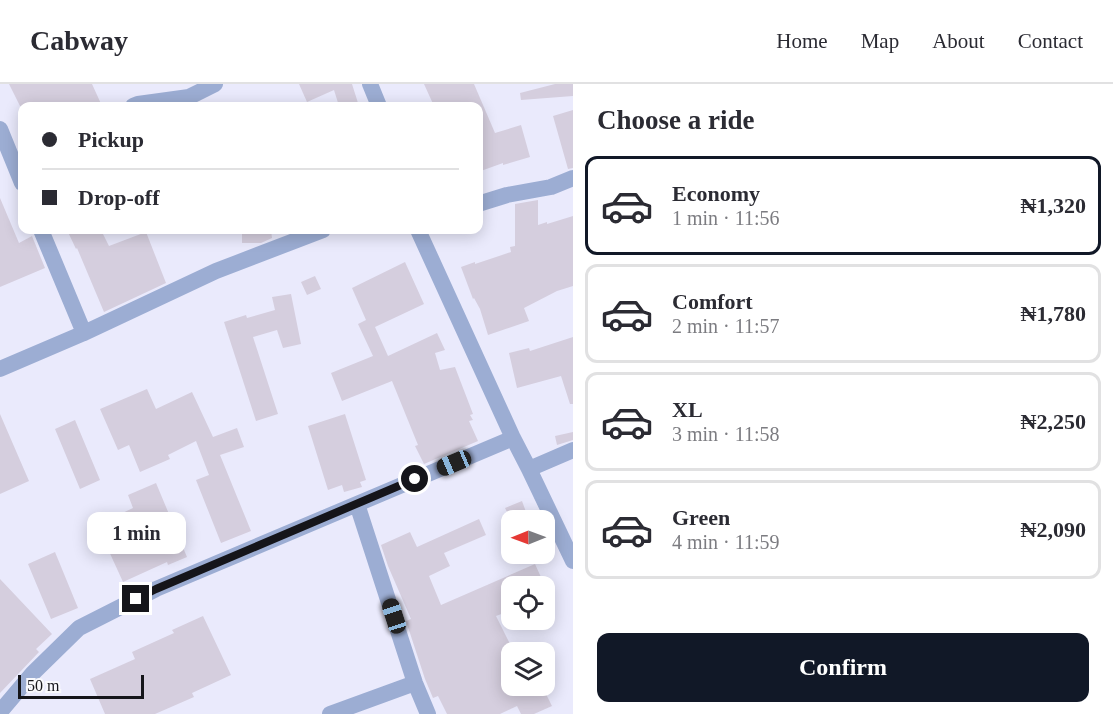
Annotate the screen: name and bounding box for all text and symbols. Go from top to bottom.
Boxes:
text: Cabway [30,25,128,56]
text: Home [776,29,828,53]
text: Map [861,29,899,53]
text: About [932,29,985,53]
text: Contact [1018,29,1083,53]
text: Choose a ride [597,105,755,135]
text: Pickup [78,127,144,152]
icon: car [600,179,654,233]
text: Economy [672,181,760,206]
text: Drop-off [78,185,159,210]
text: ₦1,320 [1021,193,1086,218]
text: 1 min · 11:56 [672,207,780,229]
icon: car [600,287,654,341]
text: Comfort [672,289,753,314]
text: ₦1,780 [1021,301,1086,326]
text: 2 min · 11:57 [672,315,780,337]
icon: car [600,395,654,449]
text: XL [672,397,703,422]
text: ₦2,250 [1021,409,1086,434]
text: 3 min · 11:58 [672,423,780,445]
car [434,448,474,478]
route start [401,465,428,492]
icon: car [600,503,654,557]
text: Green [672,505,730,530]
north arrow [501,510,555,564]
map controls [501,510,555,696]
callout: 1 min [86,512,186,554]
text: ₦2,090 [1021,517,1086,542]
text: 1 min [112,522,161,544]
text: 4 min · 11:59 [672,531,780,553]
button: locate [501,576,555,630]
route end [122,585,149,612]
car [380,596,408,636]
button: Confirm [597,633,1089,702]
button: layers [501,642,555,696]
scale bar [18,672,144,700]
text: 50 m [27,677,59,694]

